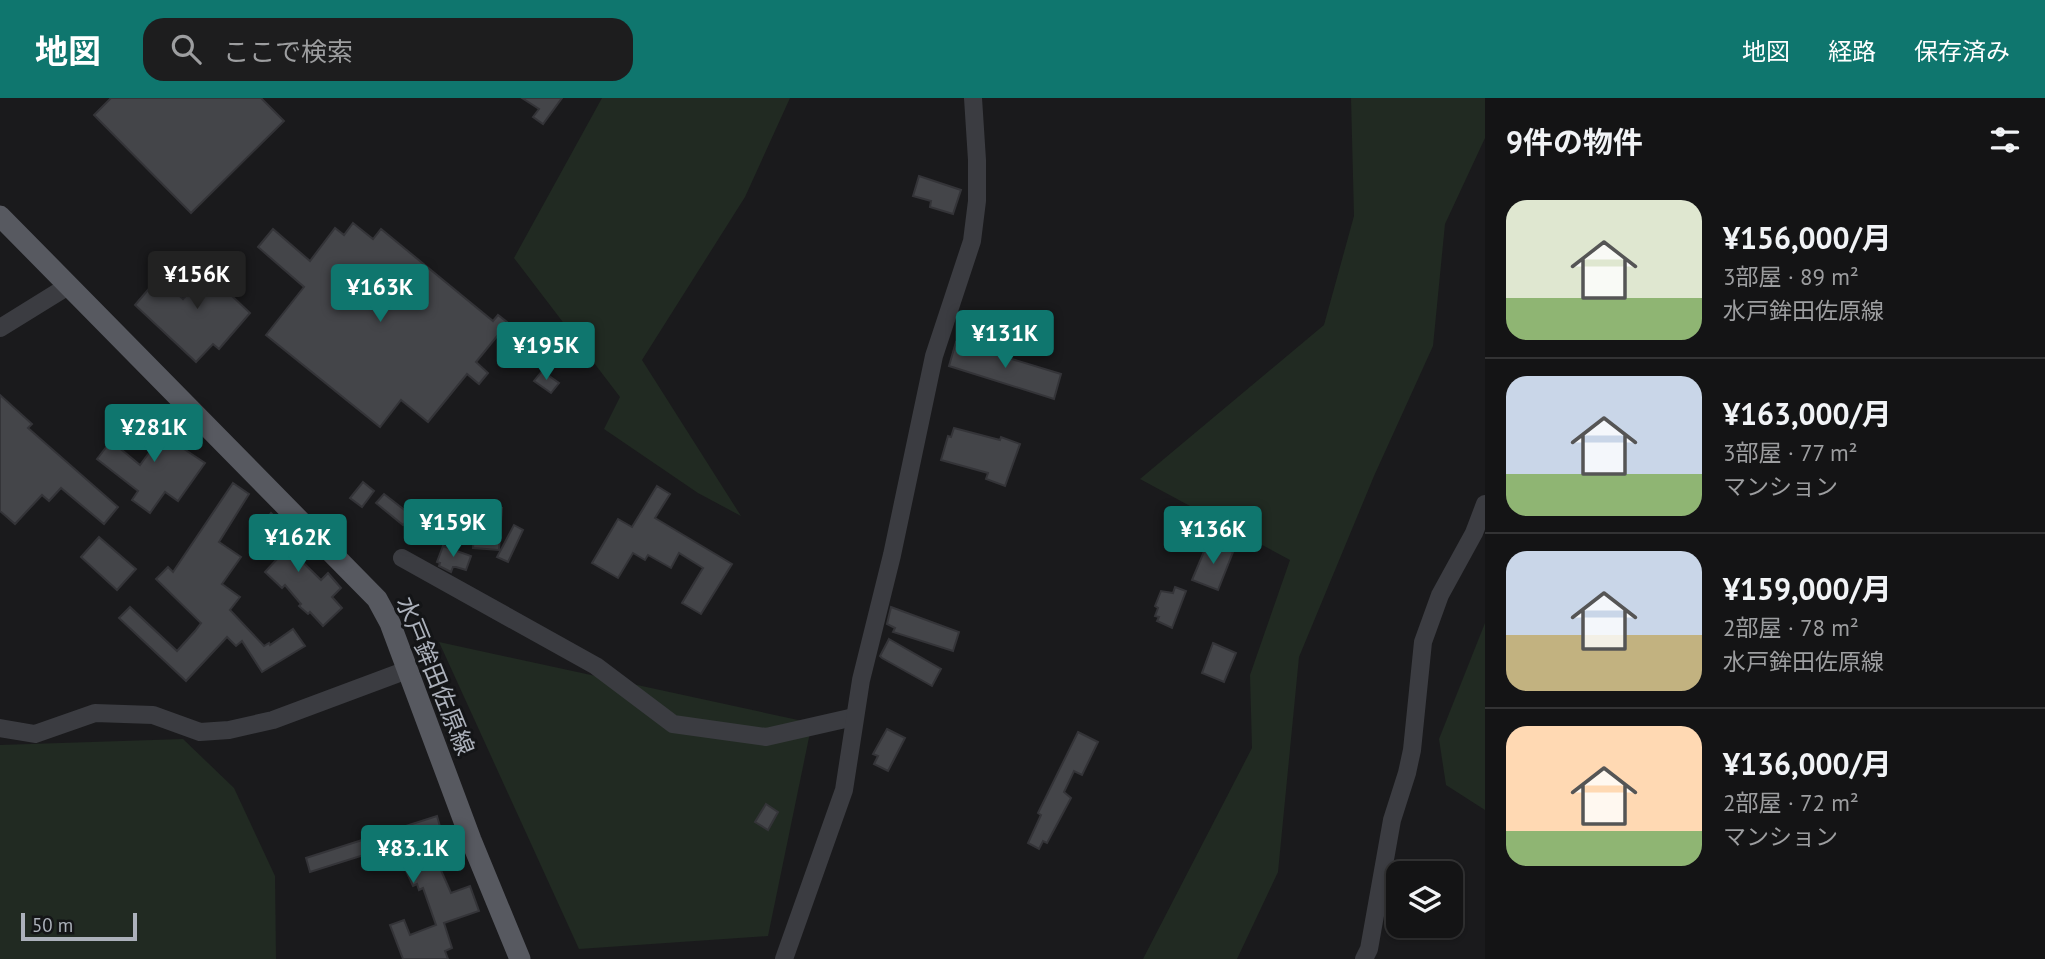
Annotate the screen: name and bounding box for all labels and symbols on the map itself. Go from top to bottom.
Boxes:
pin: ¥156K [148,252,246,311]
pin: ¥163K [331,264,429,324]
pin: ¥131K [956,310,1054,370]
pin: ¥195K [497,322,595,382]
pin: ¥281K [105,404,203,464]
pin: ¥159K [404,500,502,559]
pin: ¥136K [1164,506,1262,566]
pin: ¥162K [249,514,347,574]
street label: 水戸鉾田佐原線 [390,592,481,760]
pin: ¥83.1K [356,826,470,885]
scale bar [21,910,136,942]

